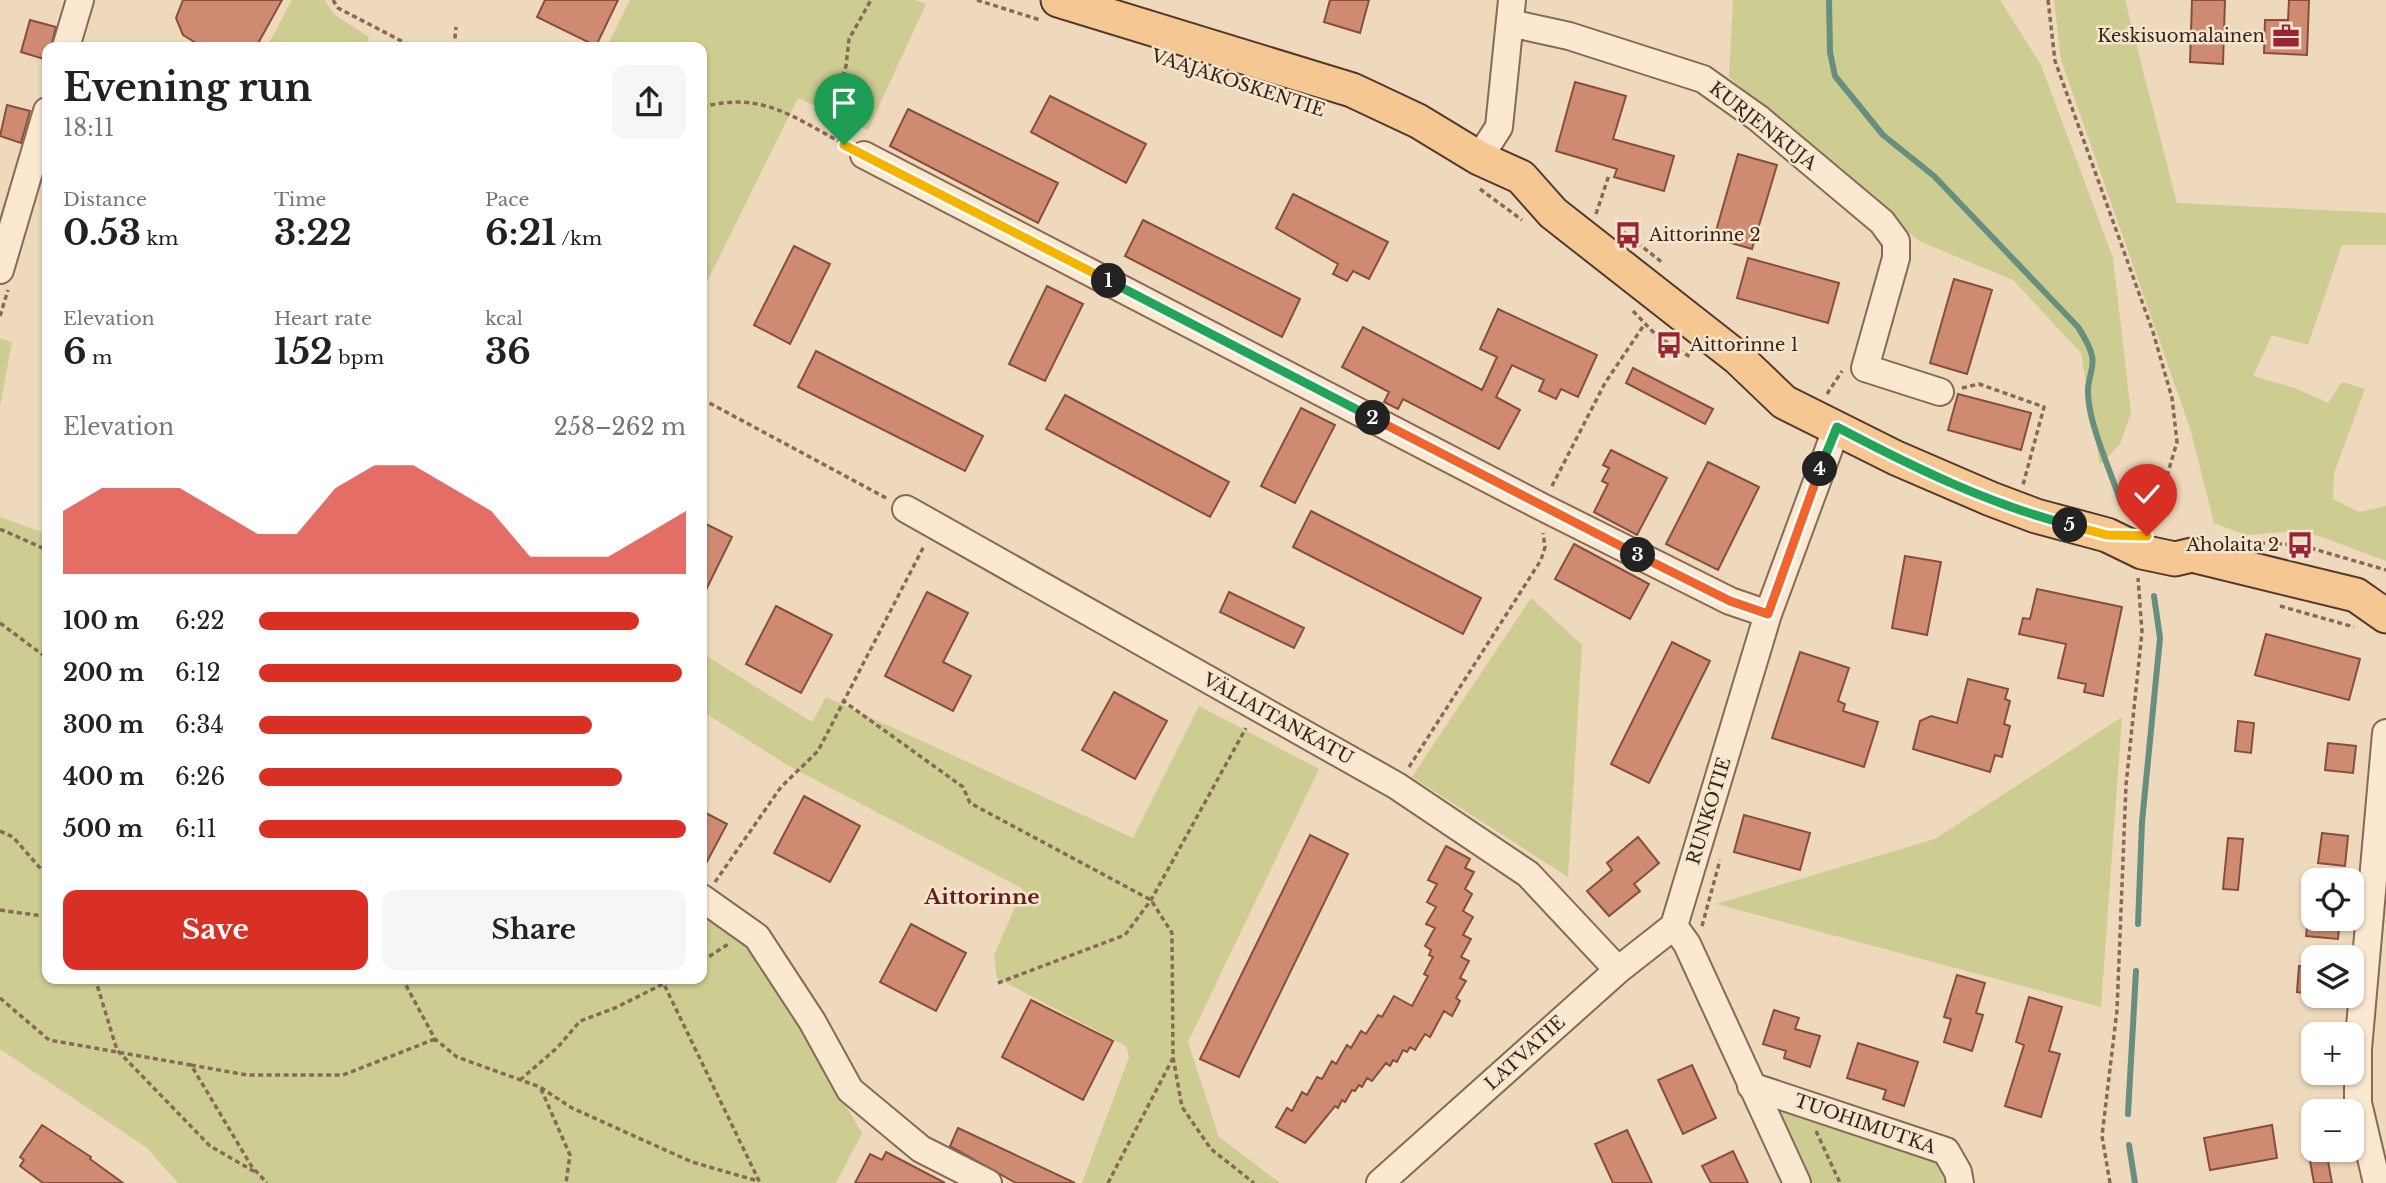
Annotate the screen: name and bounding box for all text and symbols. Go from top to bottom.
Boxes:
office icon: Keskisuomalainen [2271,21,2301,51]
place label: Keskisuomalainen [2097,25,2265,47]
street label: VAAJAKOSKENTIE [1147,44,1328,121]
text: Evening run [63,64,312,111]
button: share [612,65,686,139]
pin [814,73,874,145]
street label: KURJENKUJA [1705,77,1822,175]
icon: arrive [825,84,863,122]
text: 18:11 [63,114,114,142]
text: Distance [63,188,147,211]
text: Time [274,188,326,211]
text: Pace [485,188,529,211]
text: 0.53 [63,211,141,254]
text: 3:22 [274,211,352,254]
text: 6:21 [485,211,557,254]
bus stop icon: Aittorinne 2 [1613,220,1643,250]
place label: Aittorinne 2 [1648,224,1761,246]
text: km [141,227,179,250]
text: /km [557,227,602,250]
pin: 1 [1092,264,1126,298]
text: 1 [1104,269,1113,292]
text: Elevation [63,307,155,330]
text: Heart rate [274,307,372,330]
text: kcal [485,307,523,330]
text: 6 [63,330,87,373]
text: 152 [274,330,333,373]
text: 36 [485,330,531,373]
bus stop icon: Aittorinne 1 [1654,330,1684,360]
place label: Aittorinne 1 [1689,334,1798,356]
text: m [87,346,112,369]
text: bpm [333,346,384,369]
pin: 2 [1356,400,1390,436]
text: 2 [1366,406,1379,429]
text: Elevation [63,413,174,441]
text: 258–262 m [554,413,686,441]
pin: 4 [1802,452,1838,486]
text: 4 [1813,457,1826,480]
pin [2117,464,2177,536]
icon: check [2128,475,2166,513]
pin: 5 [2052,508,2088,542]
text: 5 [2064,513,2075,536]
bus stop icon: Aholaita 2 [2285,530,2315,560]
place label: Aholaita 2 [2185,534,2279,556]
pin: 3 [1620,538,1656,572]
text: 3 [1631,543,1644,566]
text: 100 m [63,607,139,635]
text: 6:22 [175,607,225,635]
text: 200 m [63,659,144,687]
text: 6:12 [175,659,221,687]
street label: VÄLIAITANKATU [1198,667,1357,769]
text: 300 m [63,711,144,739]
text: 6:34 [175,711,224,739]
street label: RUNKOTIE [1682,755,1736,867]
text: 400 m [63,763,145,791]
text: 6:26 [175,763,225,791]
text: 500 m [63,815,143,843]
text: 6:11 [175,815,217,843]
map controls [2301,868,2364,1162]
button: locate [2301,868,2364,931]
district label: Aittorinne [923,884,1040,910]
button: Save [63,890,368,970]
button: Share [382,890,686,970]
button: layers [2301,945,2364,1008]
street label: LATVATIE [1480,1011,1570,1095]
button: + [2301,1022,2364,1085]
street label: TUOHIMUTKA [1791,1089,1940,1159]
button: − [2301,1099,2364,1162]

